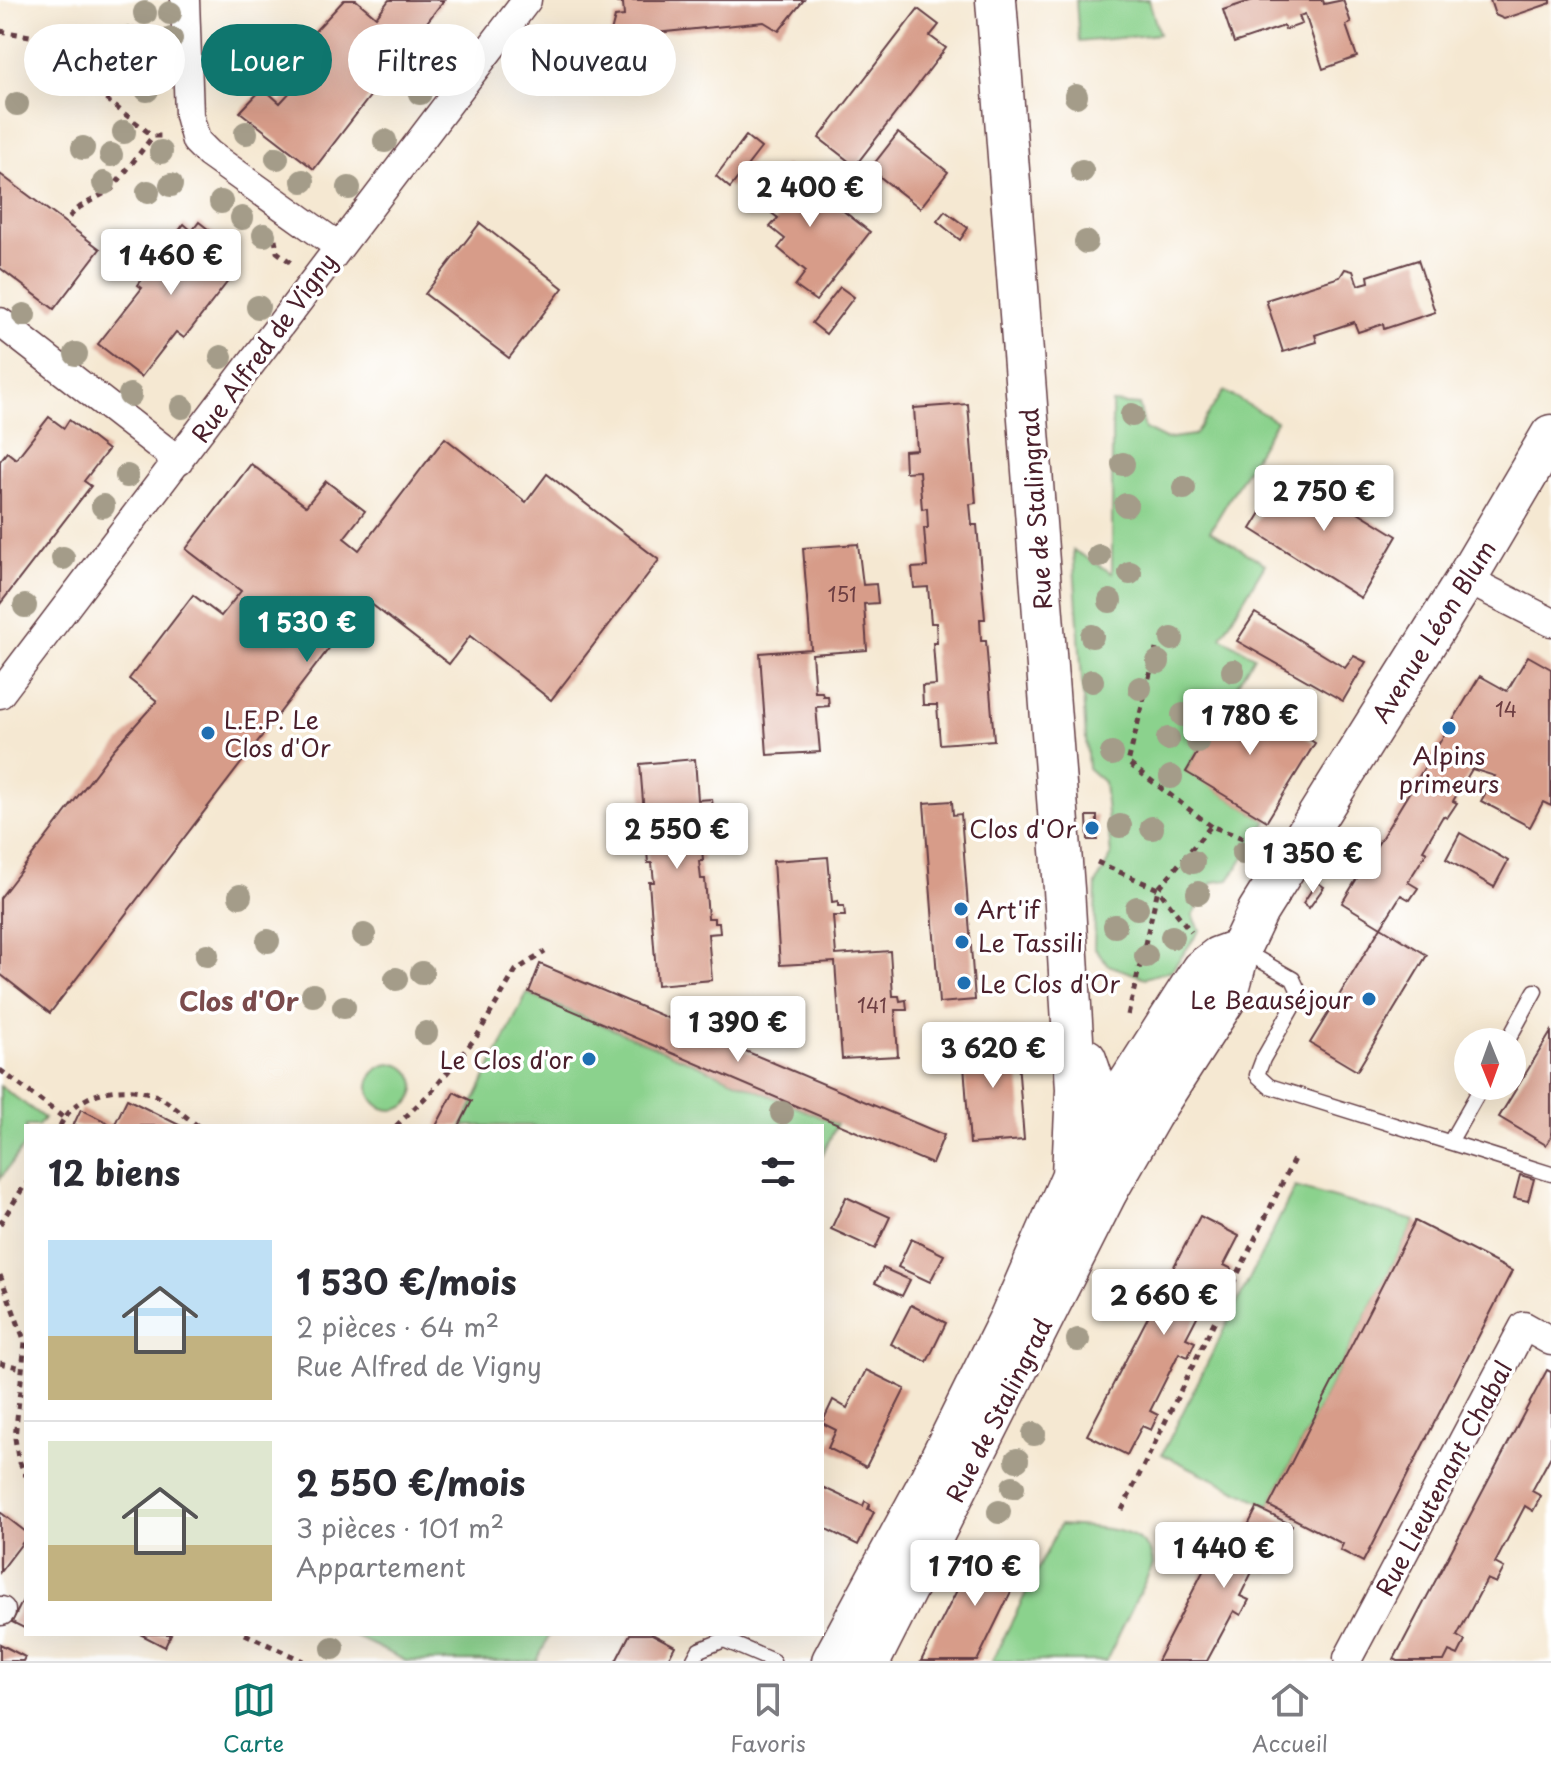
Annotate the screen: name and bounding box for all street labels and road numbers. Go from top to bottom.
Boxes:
street label: Rue Alfred de Vigny [182,245,344,449]
street label: Rue de Stalingrad [1010,407,1060,611]
street label: Avenue Léon Blum [1362,533,1504,729]
street label: Rue de Stalingrad [936,1312,1060,1508]
street label: Rue Lieutenant Chabal [1366,1354,1520,1602]

